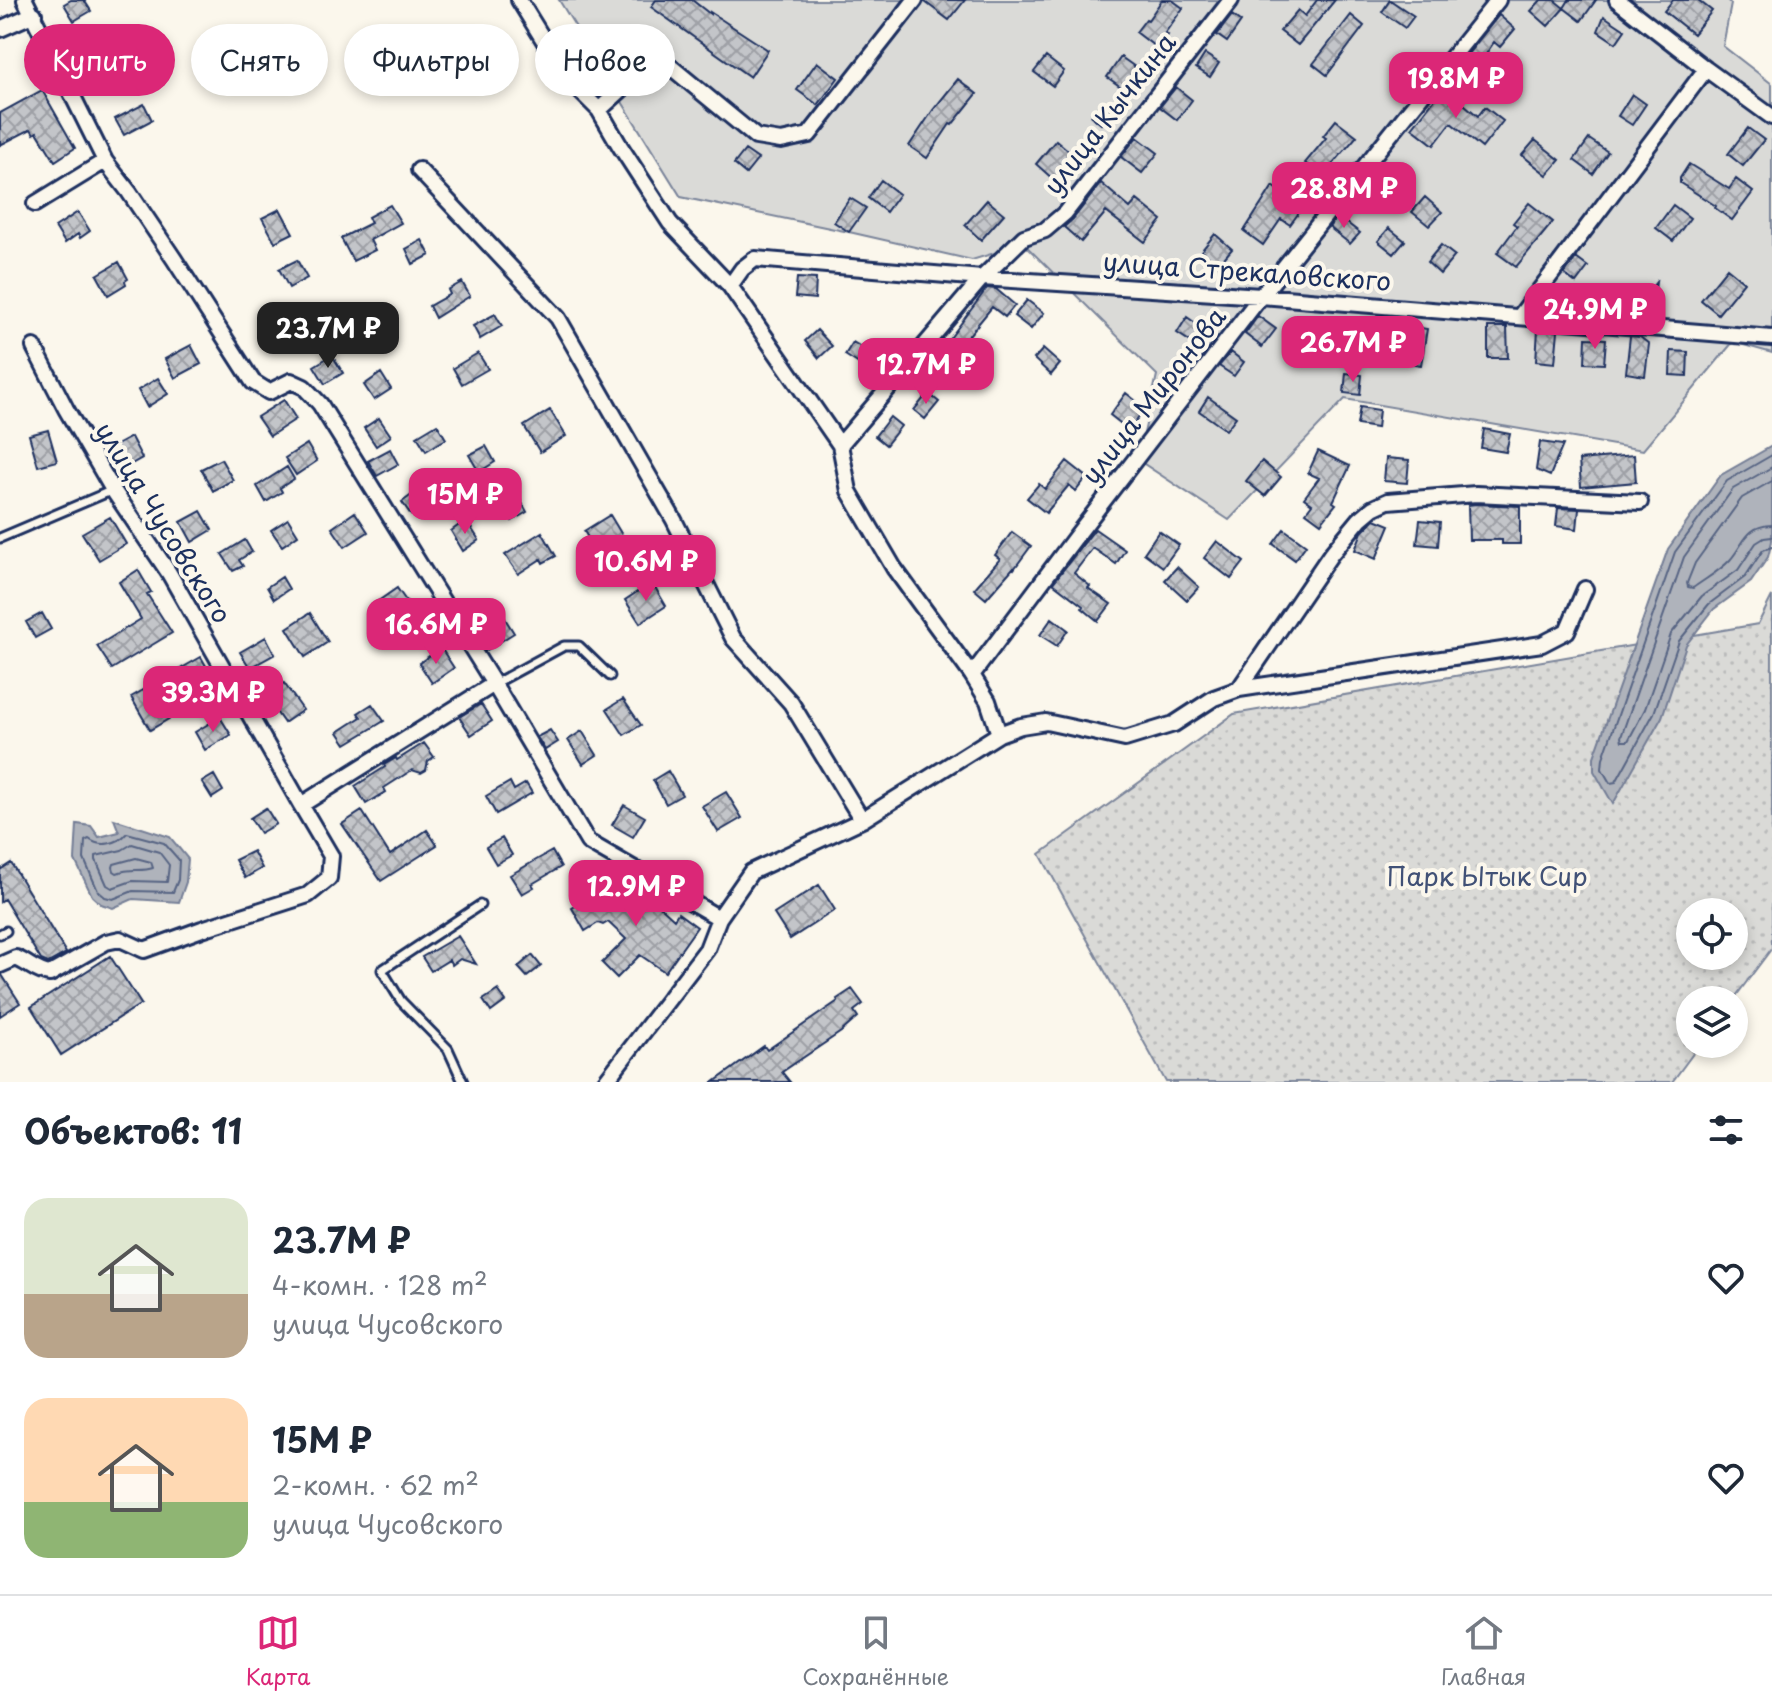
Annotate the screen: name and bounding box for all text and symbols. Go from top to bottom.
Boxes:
street label: улица Кычкина [1033,23,1185,202]
chip: Купить [24,24,175,96]
chip: Снять [191,24,328,96]
chip: Фильтры [344,24,519,96]
chip: Новое [535,24,675,96]
pin: 19.8M ₽ [1382,52,1530,120]
text: 19.8M ₽ [1407,58,1505,97]
pin: 28.8M ₽ [1270,162,1418,230]
text: 28.8M ₽ [1290,168,1398,207]
street label: улица Стрекаловского [1102,241,1392,300]
pin: 24.9M ₽ [1521,283,1669,351]
text: 24.9M ₽ [1543,289,1648,328]
street label: улица Миронова [1071,298,1235,492]
pin: 23.7M ₽ [254,302,402,370]
text: 23.7M ₽ [275,308,381,347]
pin: 26.7M ₽ [1279,316,1427,384]
text: 26.7M ₽ [1300,322,1406,361]
pin: 12.7M ₽ [852,338,1000,406]
text: 12.7M ₽ [876,344,976,383]
street label: улица Чусовского [86,414,242,631]
pin: 15M ₽ [409,468,521,536]
text: 15M ₽ [427,474,503,513]
pin: 10.6M ₽ [572,535,720,603]
text: 10.6M ₽ [594,541,698,580]
pin: 16.6M ₽ [362,598,510,666]
text: 16.6M ₽ [385,604,487,643]
pin: 39.3M ₽ [139,666,287,734]
text: 39.3M ₽ [161,672,265,711]
park label: Парк Ытык Сир [1386,856,1588,895]
pin: 12.9M ₽ [562,860,710,928]
text: 12.9M ₽ [587,866,685,905]
map controls [1676,898,1748,1058]
button: locate [1676,898,1748,970]
button: layers [1676,986,1748,1058]
text: Объектов: 11 [24,1104,242,1156]
icon: filters [1704,1108,1748,1152]
text: 23.7M ₽ [272,1213,411,1265]
icon: home [88,1230,184,1326]
icon: heart [1704,1256,1748,1300]
text: 4-комн. · 128 m² [272,1265,488,1304]
text: улица Чусовского [272,1304,503,1343]
text: 15M ₽ [272,1413,372,1465]
icon: home [88,1430,184,1526]
icon: heart [1704,1456,1748,1500]
text: 2-комн. · 62 m² [272,1465,479,1504]
text: улица Чусовского [272,1504,503,1543]
tab: Карта [246,1611,310,1692]
tab: Сохранённые [802,1611,949,1692]
tab: Главная [1441,1611,1526,1692]

